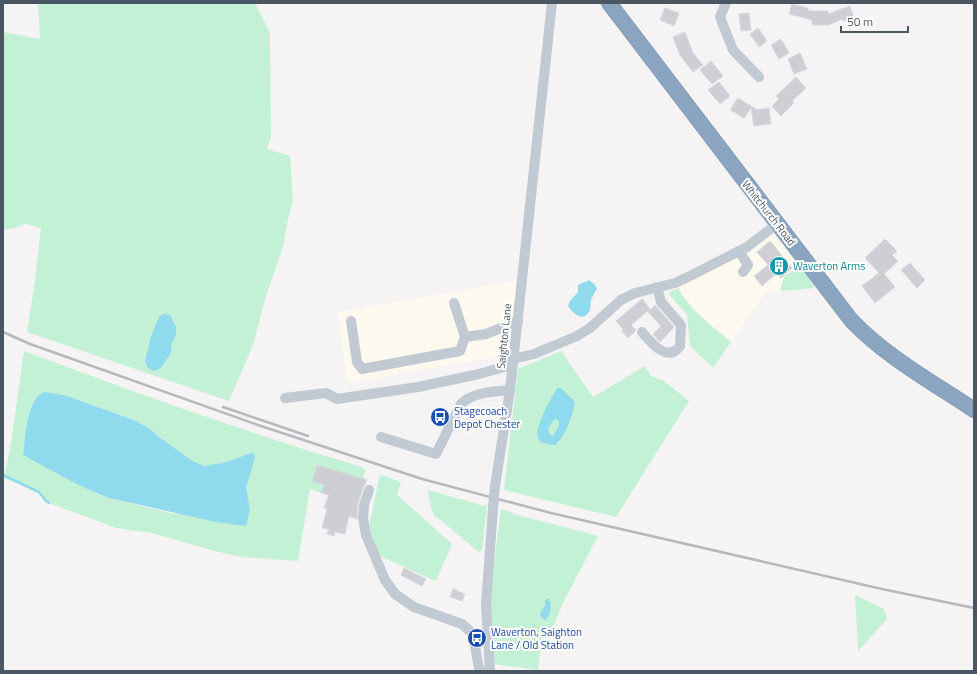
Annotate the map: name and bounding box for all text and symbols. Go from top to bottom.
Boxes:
scale bar [841,8,908,34]
text: 50 m [847,12,873,31]
street label: Whitchurch Road [738,177,800,249]
building icon: Waverton Arms [768,255,790,277]
place label: Waverton Arms [793,258,865,274]
street label: Saighton Lane [493,302,515,369]
place label: Stagecoach Depot Chester [454,403,520,432]
bus stop icon: Stagecoach Depot Chester [429,406,451,428]
place label: Waverton, Saighton Lane / Old Station [491,624,582,653]
bus stop icon: Waverton, Saighton Lane / Old Station [466,627,488,649]

